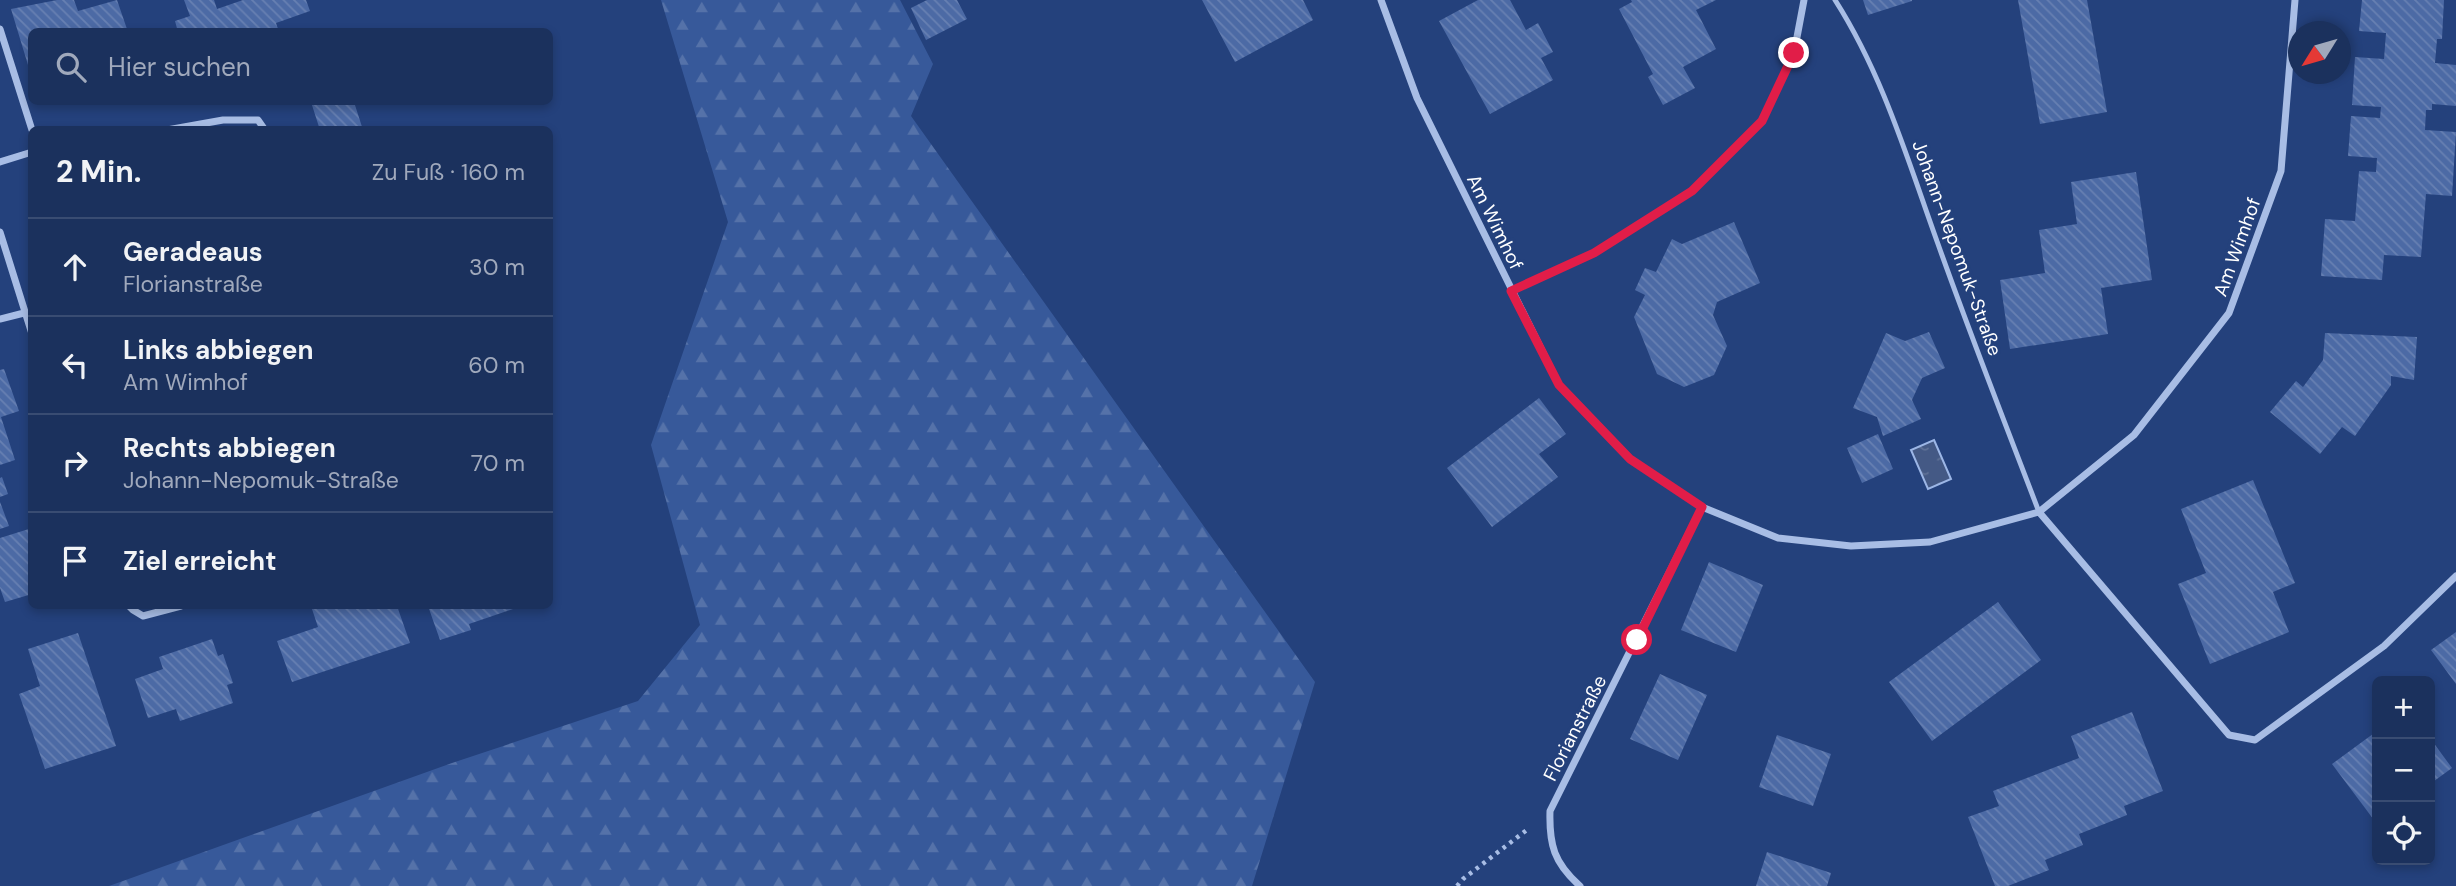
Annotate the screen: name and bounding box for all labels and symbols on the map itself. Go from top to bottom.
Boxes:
north arrow [2288,21,2351,84]
route end [1778,37,1809,68]
street label: Johann-Nepomuk-Straße [1906,137,2008,359]
street label: Am Wimhof [1461,170,1529,274]
street label: Am Wimhof [2208,194,2266,300]
route start [1621,624,1652,655]
street label: Florianstraße [1538,671,1612,785]

